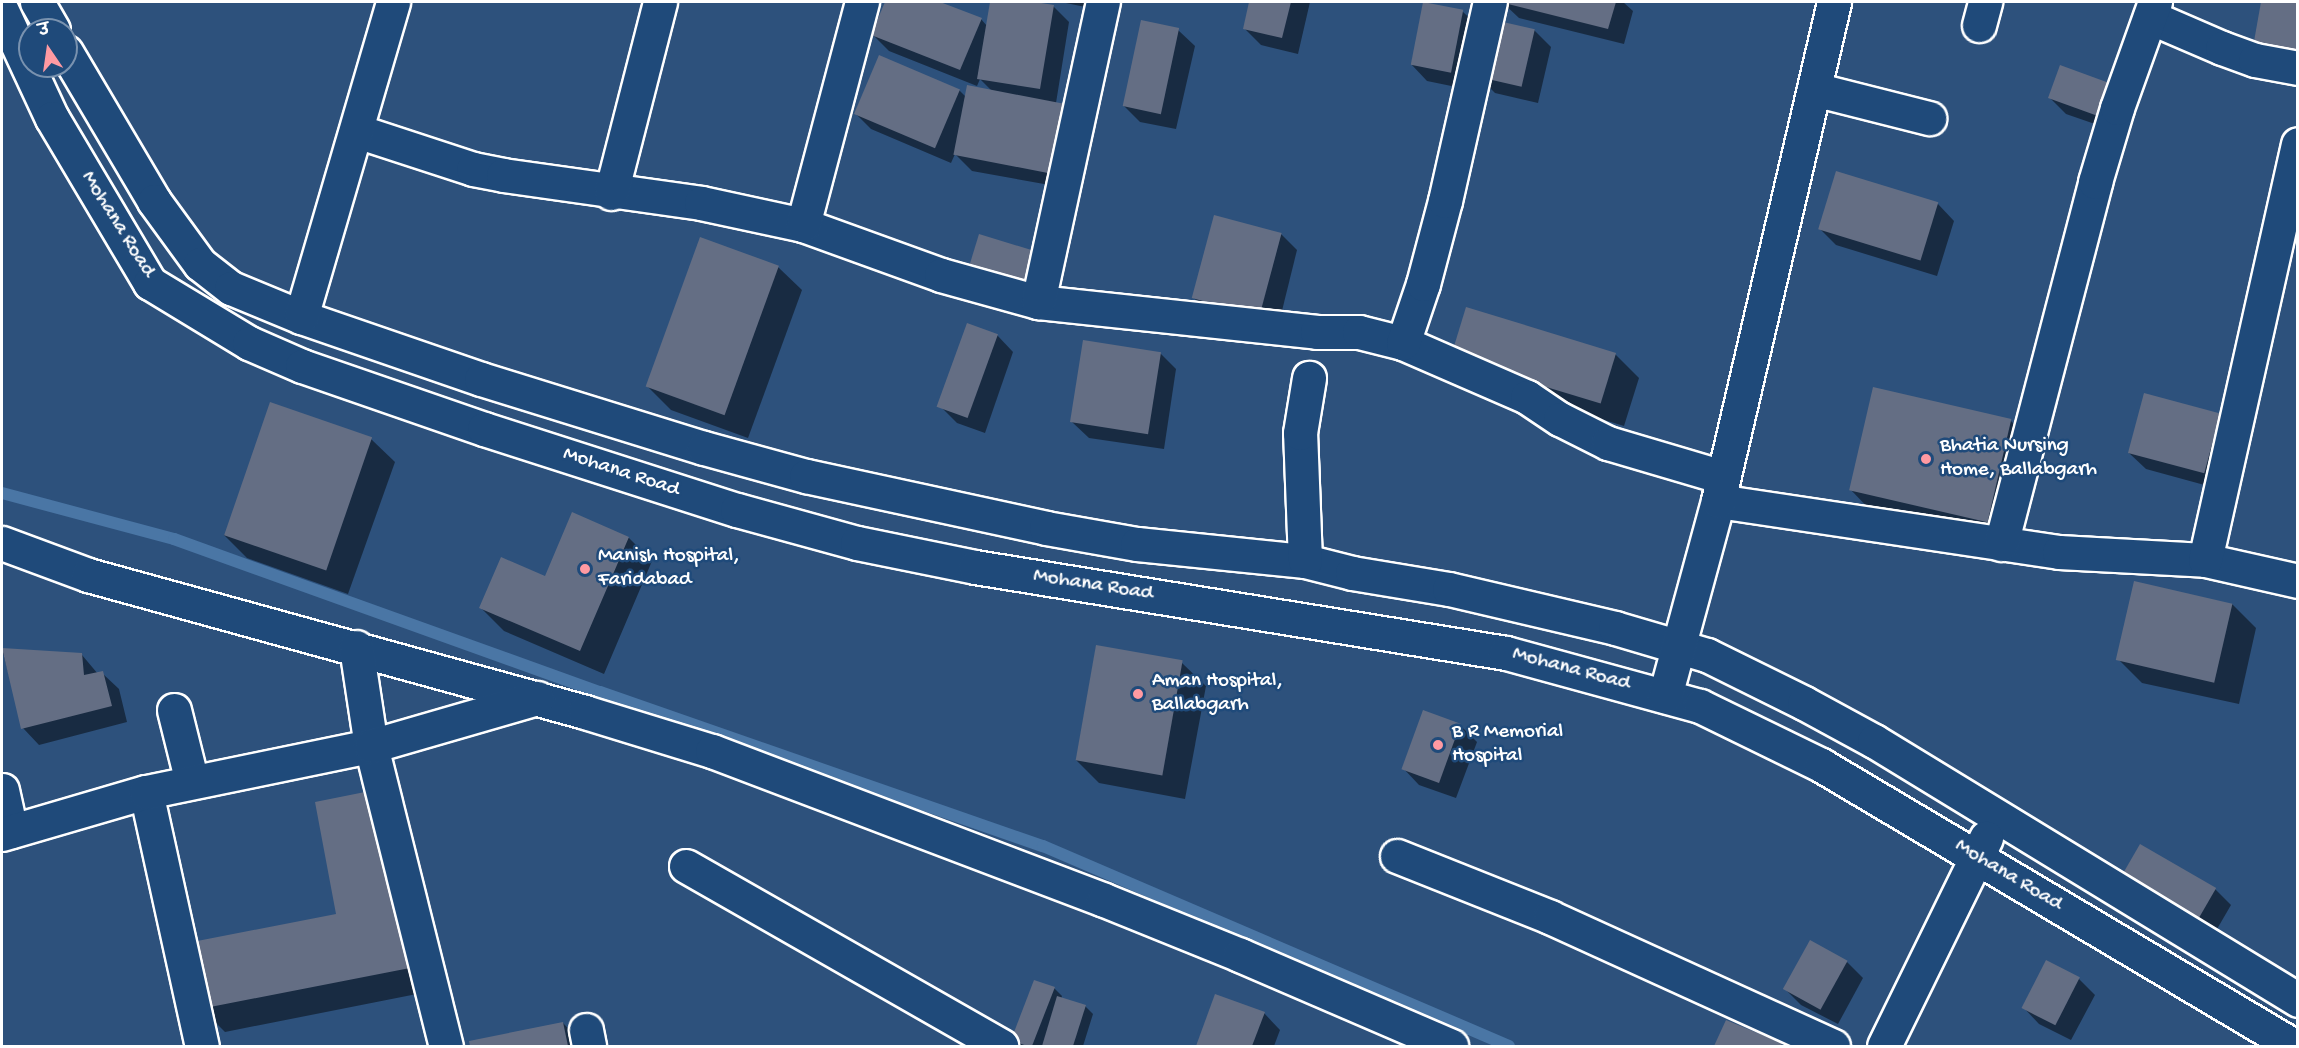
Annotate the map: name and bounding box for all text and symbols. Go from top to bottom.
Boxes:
north arrow [18,18,78,78]
text: उ [37,21,52,42]
street label: Mohana Road [74,167,160,283]
place label: Bhatia Nursing Home, Ballabgarh [1940,434,2097,484]
street label: Mohana Road [560,442,682,504]
marker: Bhatia Nursing Home, Ballabgarh [1917,450,1935,468]
place label: Manish Hospital, Faridabad [598,544,740,594]
marker: Manish Hospital, Faridabad [576,560,594,578]
street label: Mohana Road [1031,564,1155,608]
street label: Mohana Road [1509,642,1633,698]
place label: Aman Hospital, Ballabgarh [1152,669,1283,719]
marker: Aman Hospital, Ballabgarh [1129,685,1147,703]
place label: B R Memorial Hospital [1452,720,1563,770]
marker: B R Memorial Hospital [1429,736,1447,754]
street label: Mohana Road [1950,834,2066,918]

